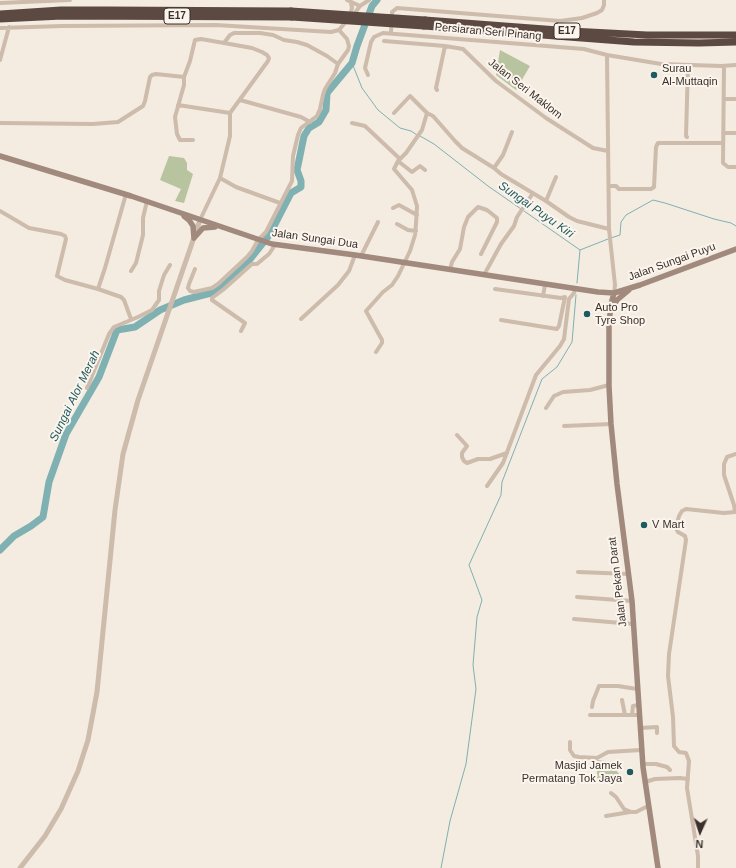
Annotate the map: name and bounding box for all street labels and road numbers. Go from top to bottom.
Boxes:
road number: E17 [164,8,190,24]
street label: Persiaran Seri Pinang [434,21,542,43]
road number: E17 [554,23,580,39]
street label: Jalan Seri Maklom [485,56,565,122]
street label: Jalan Sungai Dua [271,226,359,252]
street label: Jalan Sungai Puyu [627,240,717,284]
street label: Jalan Pekan Darat [606,536,630,628]

